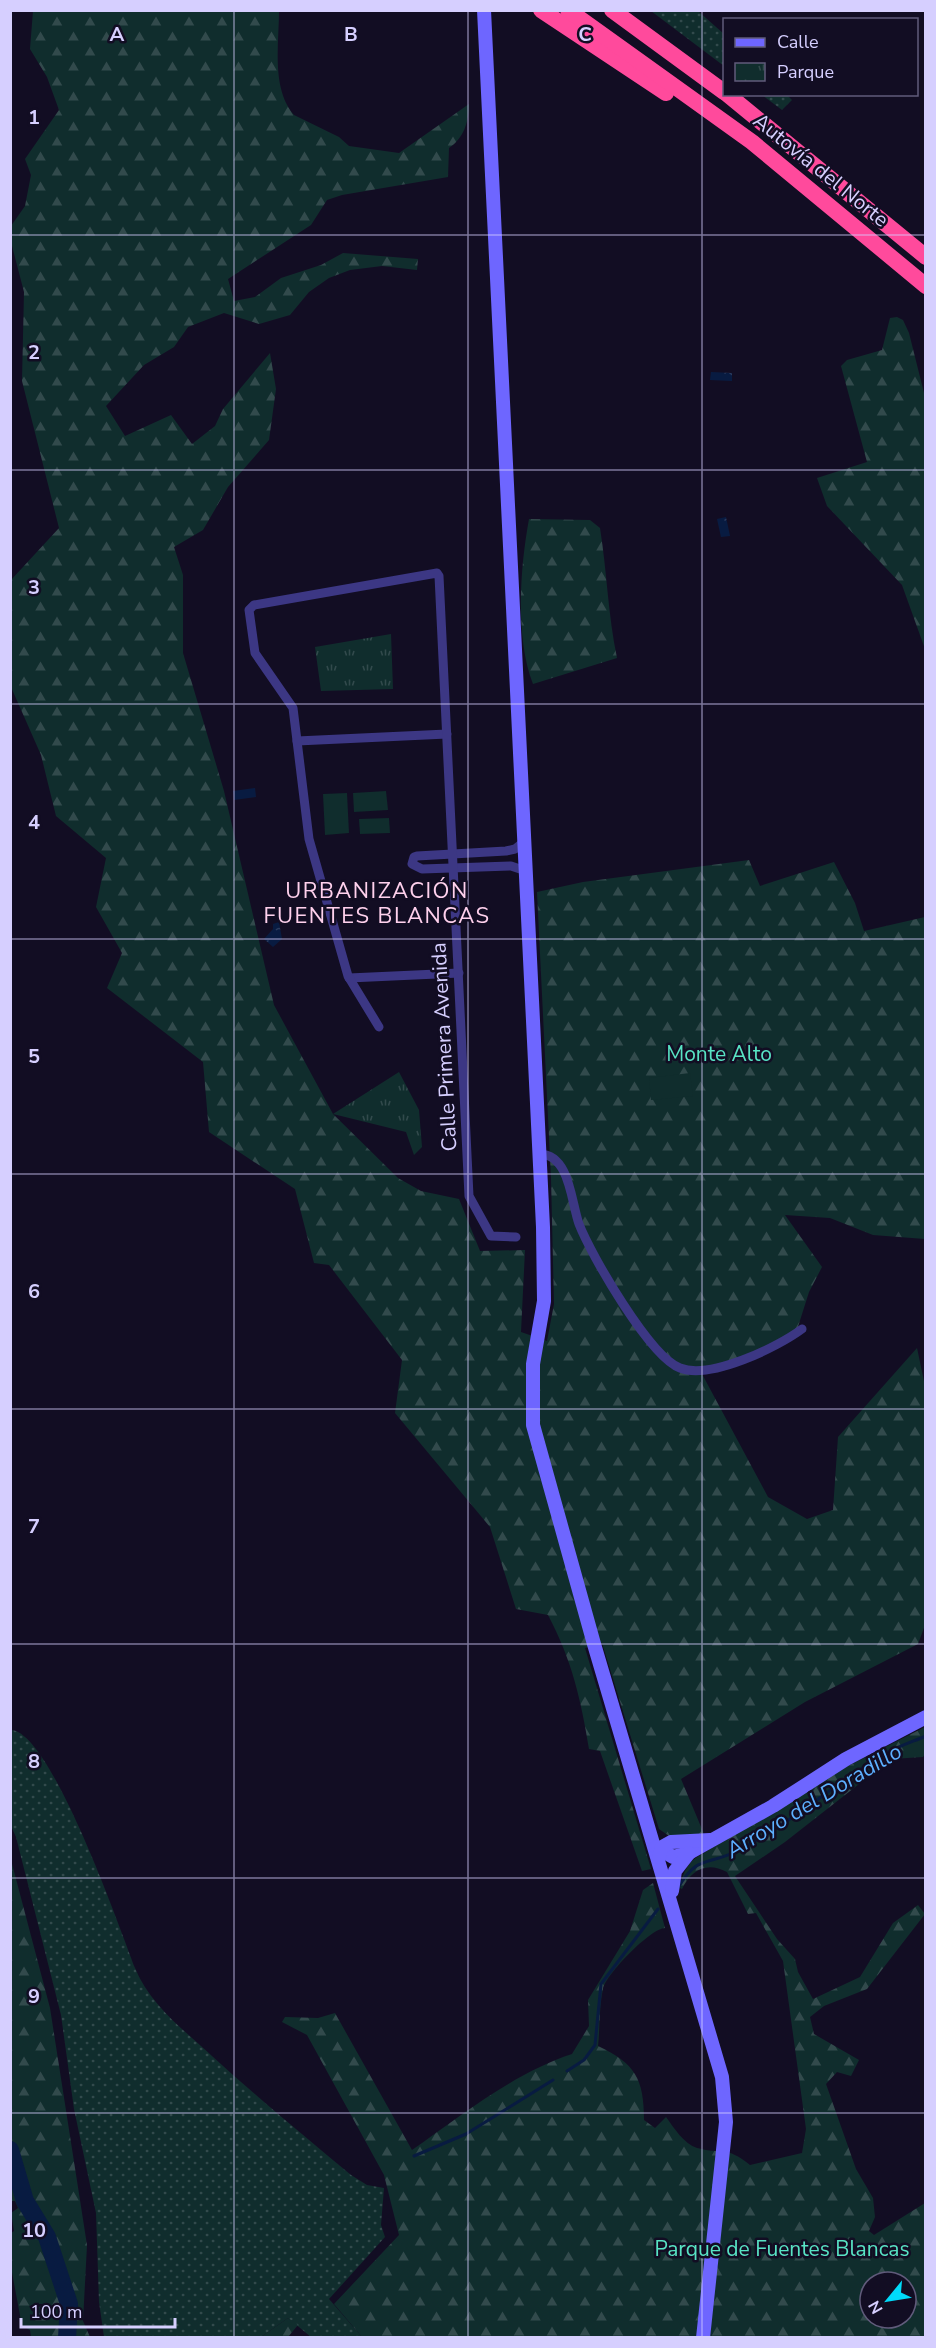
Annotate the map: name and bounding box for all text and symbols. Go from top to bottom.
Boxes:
legend [723,18,918,96]
text: A [110,21,125,48]
text: B [344,21,358,48]
text: C [578,21,592,48]
text: Calle [777,30,819,54]
text: Parque [777,60,834,84]
text: 1 [28,104,40,131]
street label: Autovía del Norte [747,107,895,233]
text: 2 [28,339,40,366]
text: 3 [28,574,40,601]
text: 4 [28,809,40,836]
district label: URBANIZACIÓN FUENTES BLANCAS [263,876,491,931]
street label: Calle Primera Avenida [425,942,463,1152]
park label: Monte Alto [666,1040,772,1068]
text: 5 [28,1043,40,1070]
text: 6 [28,1278,40,1305]
text: 7 [28,1513,40,1540]
water label: Arroyo del Doradillo [719,1737,908,1866]
text: 8 [28,1748,40,1775]
text: 9 [28,1983,40,2010]
text: 10 [22,2217,46,2244]
park label: Parque de Fuentes Blancas [654,2235,910,2263]
north arrow [858,2270,918,2330]
scale bar [21,2291,176,2329]
text: N [863,2296,888,2318]
text: 100 m [30,2300,82,2324]

